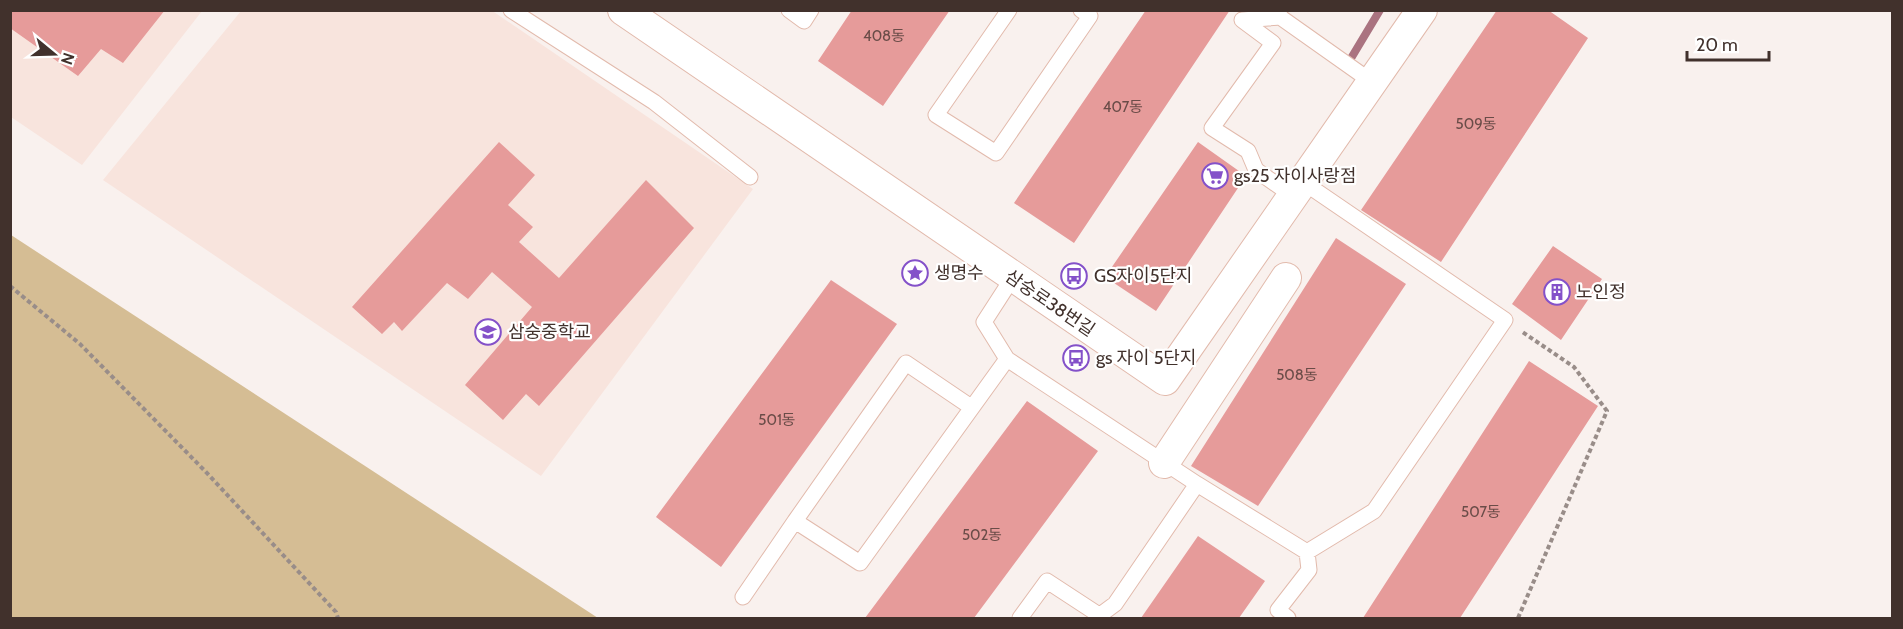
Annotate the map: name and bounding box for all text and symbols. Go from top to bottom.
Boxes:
north arrow [24,24,84,84]
scale bar [1687,24,1770,62]
house number: 408동 [863,27,905,45]
text: 20 m [1696,34,1738,56]
text: N [57,50,79,67]
house number: 407동 [1103,98,1143,116]
house number: 509동 [1456,115,1496,133]
supermarket icon: gs25 자이사랑점 [1200,161,1230,191]
place label: gs25 자이사랑점 [1234,165,1356,187]
place icon: 생명수 [900,258,930,288]
bus stop icon: GS자이5단지 [1059,261,1089,291]
place label: 생명수 [934,262,984,284]
street label: 삼숭로38번길 [1001,265,1099,341]
place label: GS자이5단지 [1094,265,1193,287]
building icon: 노인정 [1542,277,1572,307]
place label: 노인정 [1576,281,1626,303]
school or university icon: 삼숭중학교 [473,317,503,347]
place label: 삼숭중학교 [508,321,591,343]
bus stop icon: gs 자이 5단지 [1061,343,1091,373]
place label: gs 자이 5단지 [1096,347,1197,369]
house number: 508동 [1276,366,1318,384]
house number: 501동 [758,411,796,429]
house number: 507동 [1461,503,1501,521]
house number: 502동 [962,526,1002,544]

